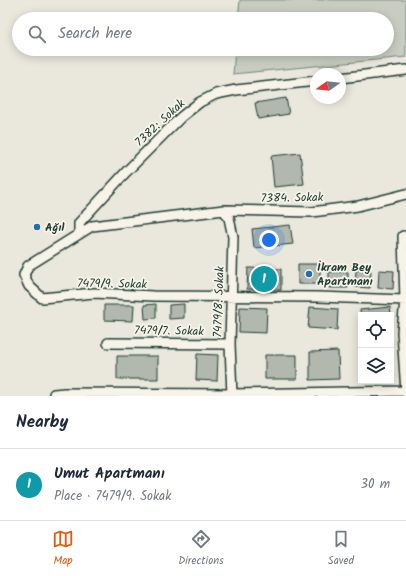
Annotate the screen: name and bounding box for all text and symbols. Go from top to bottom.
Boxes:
search box [12,12,394,56]
text: Search here [58,22,132,46]
icon: search [26,23,48,45]
north arrow [310,68,346,104]
street label: 7382: Sokak [130,94,190,151]
street label: 7384. Sokak [261,188,324,208]
place label: Ağıl [45,218,65,237]
marker: Ağıl [32,222,42,232]
your location [259,230,279,250]
place label: İkram Bey Apartmanı [317,258,373,291]
pin: 1 [251,264,277,294]
street label: 7479/8. Sokak [208,266,230,338]
marker: İkram Bey Apartmanı [304,269,314,279]
street label: 7479/9. Sokak [77,274,148,294]
map controls [358,312,394,384]
button: locate [358,312,394,348]
street label: 7479/7. Sokak [134,321,204,341]
button: layers [358,348,394,384]
text: Nearby [16,409,68,436]
text: Umut Apartmanı [54,462,165,486]
text: 1 [27,474,31,495]
text: 30 m [361,474,390,495]
text: Place · 7479/9. Sokak [54,486,171,507]
tab: Map [52,528,74,570]
tab: Directions [178,528,224,570]
tab: Saved [328,528,354,570]

